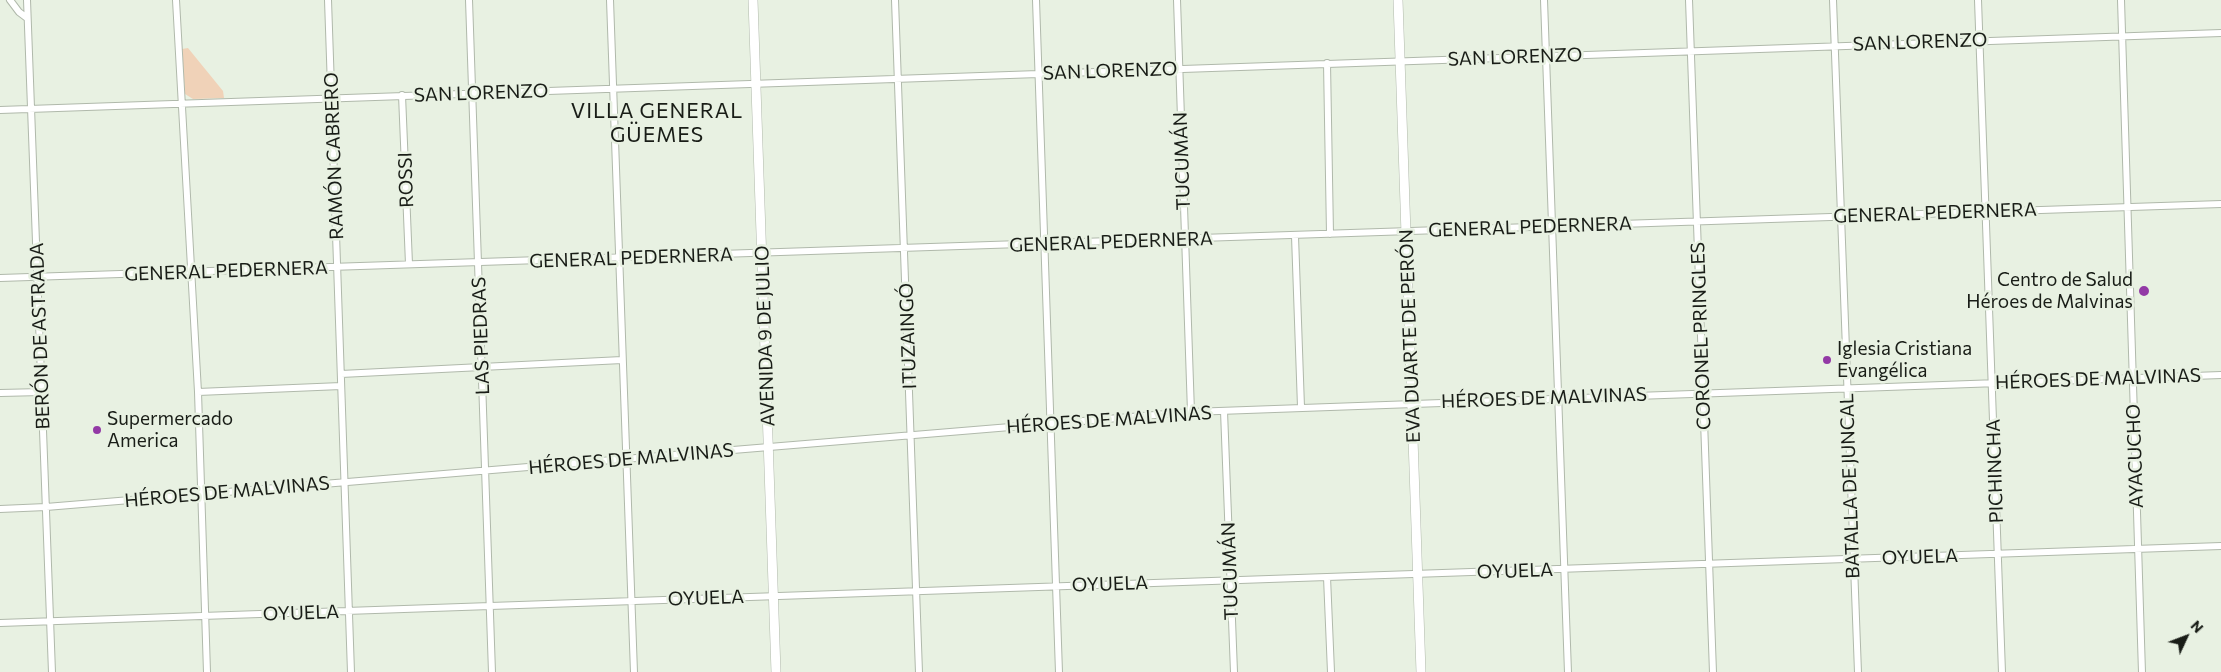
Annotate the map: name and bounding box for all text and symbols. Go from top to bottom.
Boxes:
street label: SAN LORENZO [1852,28,1988,56]
street label: SAN LORENZO [1447,43,1583,71]
street label: SAN LORENZO [1042,57,1178,85]
street label: RAMÓN CABRERO [320,72,348,240]
street label: SAN LORENZO [413,79,549,107]
district label: VILLA GENERAL GÜEMES [569,98,745,148]
street label: TUCUMÁN [1169,111,1195,211]
street label: ROSSI [394,152,418,208]
street label: GENERAL PEDERNERA [1833,198,2037,228]
street label: GENERAL PEDERNERA [1428,212,1632,242]
street label: GENERAL PEDERNERA [1009,227,1213,257]
street label: EVA DUARTE DE PERÓN [1395,229,1425,443]
street label: BERÓN DE ASTRADA [25,242,55,430]
street label: CORONEL PRINGLES [1686,242,1716,430]
street label: GENERAL PEDERNERA [529,243,733,273]
street label: AVENIDA 9 DE JULIO [750,245,780,427]
street label: GENERAL PEDERNERA [124,256,328,286]
place label: Centro de Salud Héroes de Malvinas [1966,269,2133,313]
street label: LAS PIEDRAS [468,277,494,395]
street label: ITUZAINGÓ [895,282,921,390]
marker: Centro de Salud Héroes de Malvinas [2137,284,2151,298]
place label: Iglesia Cristiana Evangélica [1837,338,1972,382]
marker: Iglesia Cristiana Evangélica [1821,354,1833,366]
street label: HÉROES DE MALVINAS [1995,364,2201,394]
street label: HÉROES DE MALVINAS [1441,383,1647,413]
street label: BATALLA DE JUNCAL [1835,393,1865,579]
street label: HÉROES DE MALVINAS [1005,401,1213,439]
street label: AYACUCHO [2122,403,2148,509]
place label: Supermercado America [107,408,233,452]
street label: PICHINCHA [1982,418,2008,524]
marker: Supermercado America [91,424,103,436]
street label: HÉROES DE MALVINAS [527,439,735,479]
street label: HÉROES DE MALVINAS [123,472,331,512]
street label: TUCUMÁN [1217,521,1243,621]
street label: OYUELA [1881,544,1959,570]
street label: OYUELA [1476,558,1554,584]
street label: OYUELA [1071,571,1149,597]
street label: OYUELA [667,585,745,611]
street label: OYUELA [262,600,340,626]
north arrow [2161,612,2211,662]
text: N [2188,617,2207,636]

